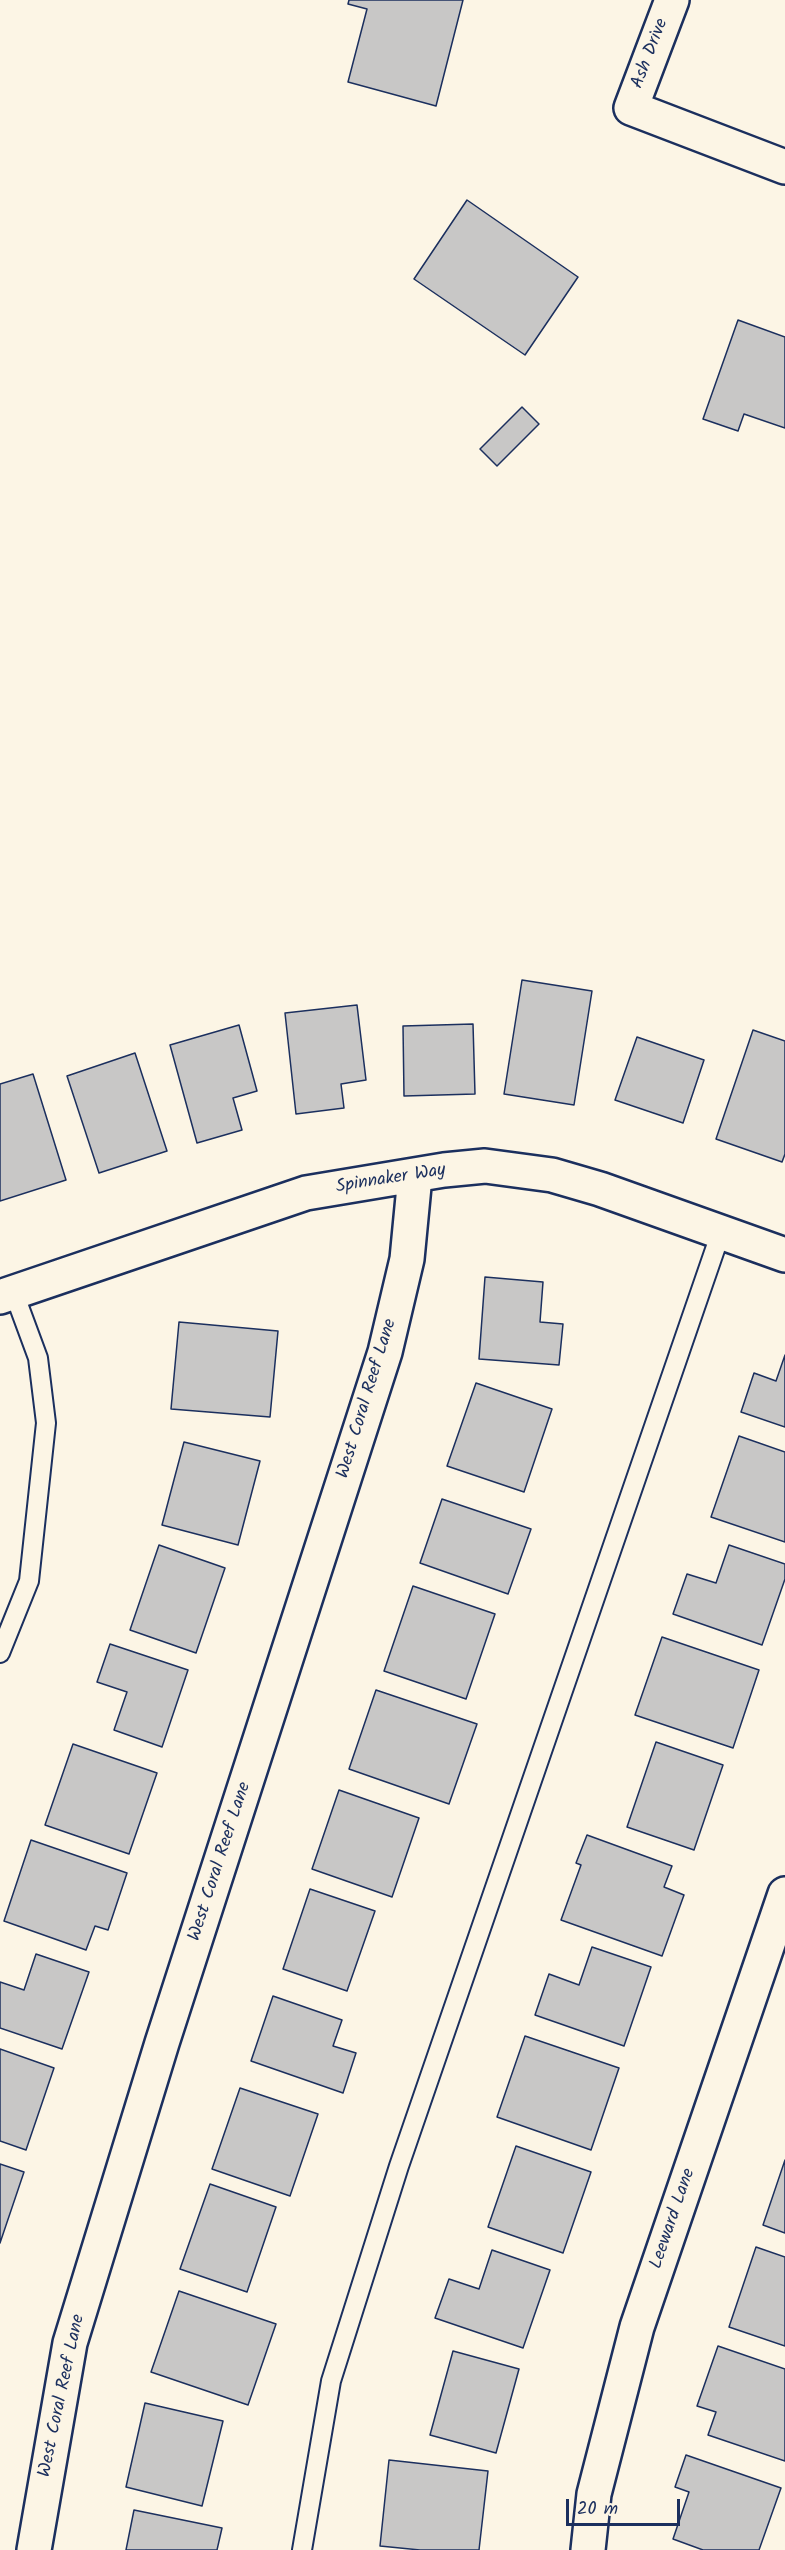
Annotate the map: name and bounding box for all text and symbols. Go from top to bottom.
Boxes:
street label: Ash Drive [628,16,674,92]
street label: Spinnaker Way [335,1161,447,1199]
street label: West Coral Reef Lane [333,1317,403,1481]
street label: West Coral Reef Lane [185,1780,257,1944]
street label: Leeward Lane [647,2166,701,2272]
street label: West Coral Reef Lane [35,2313,91,2479]
scale bar [569,2487,683,2525]
text: 20 m [577,2495,618,2524]

